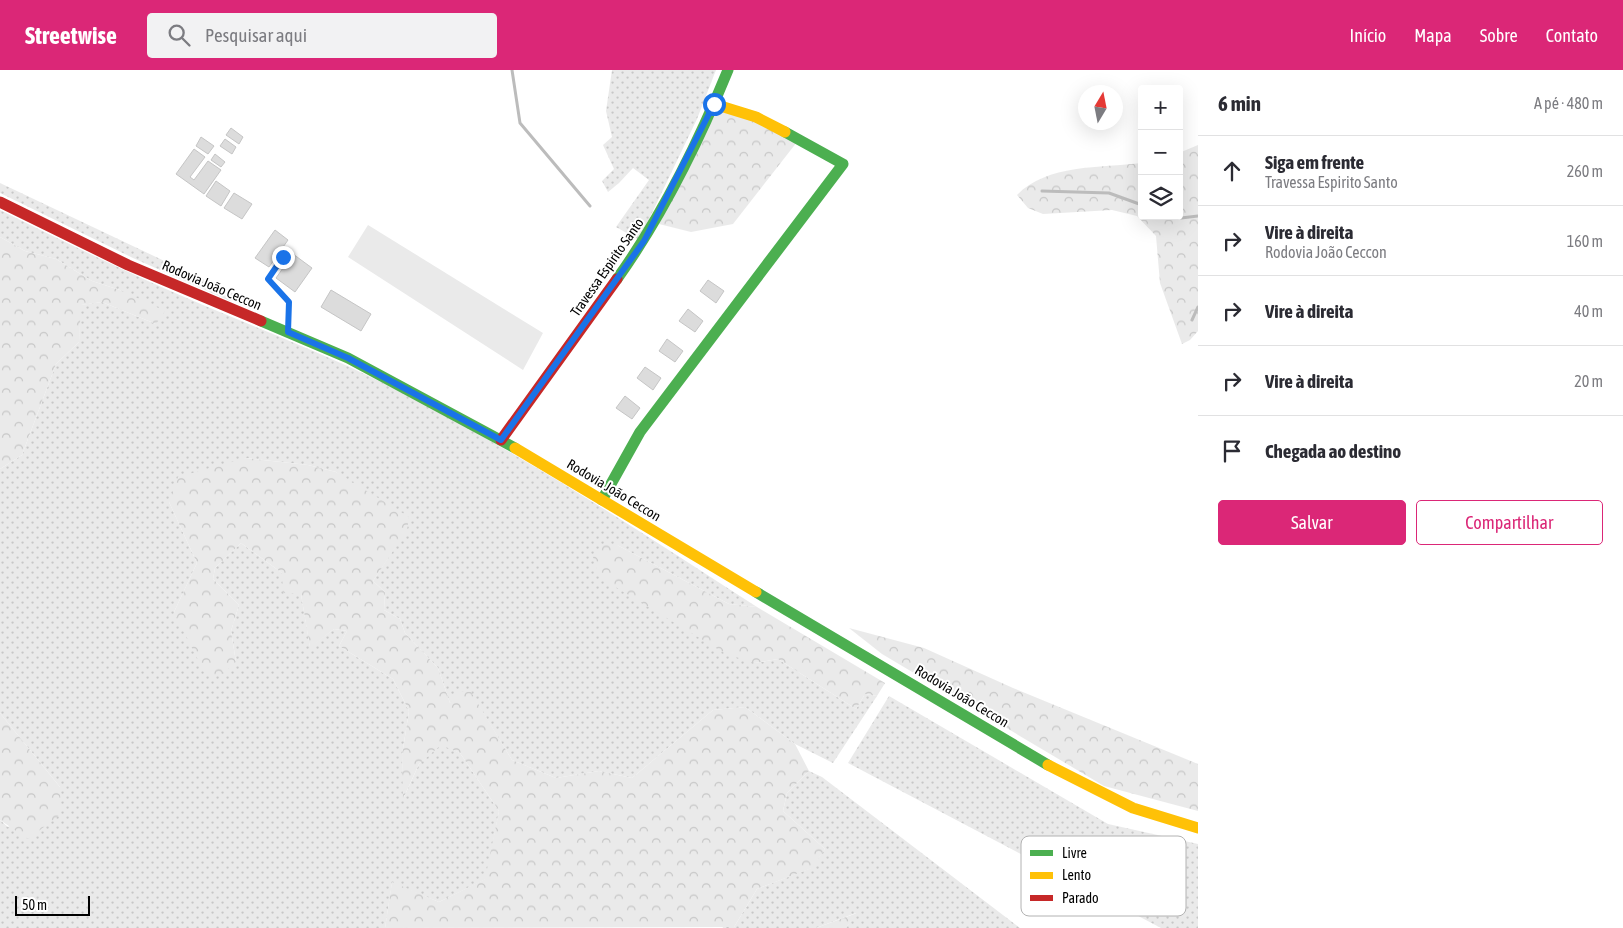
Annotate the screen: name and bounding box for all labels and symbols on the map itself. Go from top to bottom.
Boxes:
north arrow [1078,85,1123,130]
route start [703,93,726,116]
street label: Travessa Espirito Santo [567,215,647,319]
route end [272,246,295,269]
street label: Rodovia João Ceccon [160,257,264,313]
street label: Rodovia João Ceccon [564,456,664,524]
street label: Rodovia João Ceccon [912,662,1012,730]
legend [1021,836,1186,916]
text: Livre [1062,845,1087,861]
text: Lento [1062,867,1091,883]
text: Parado [1062,890,1099,906]
scale bar [15,893,90,916]

